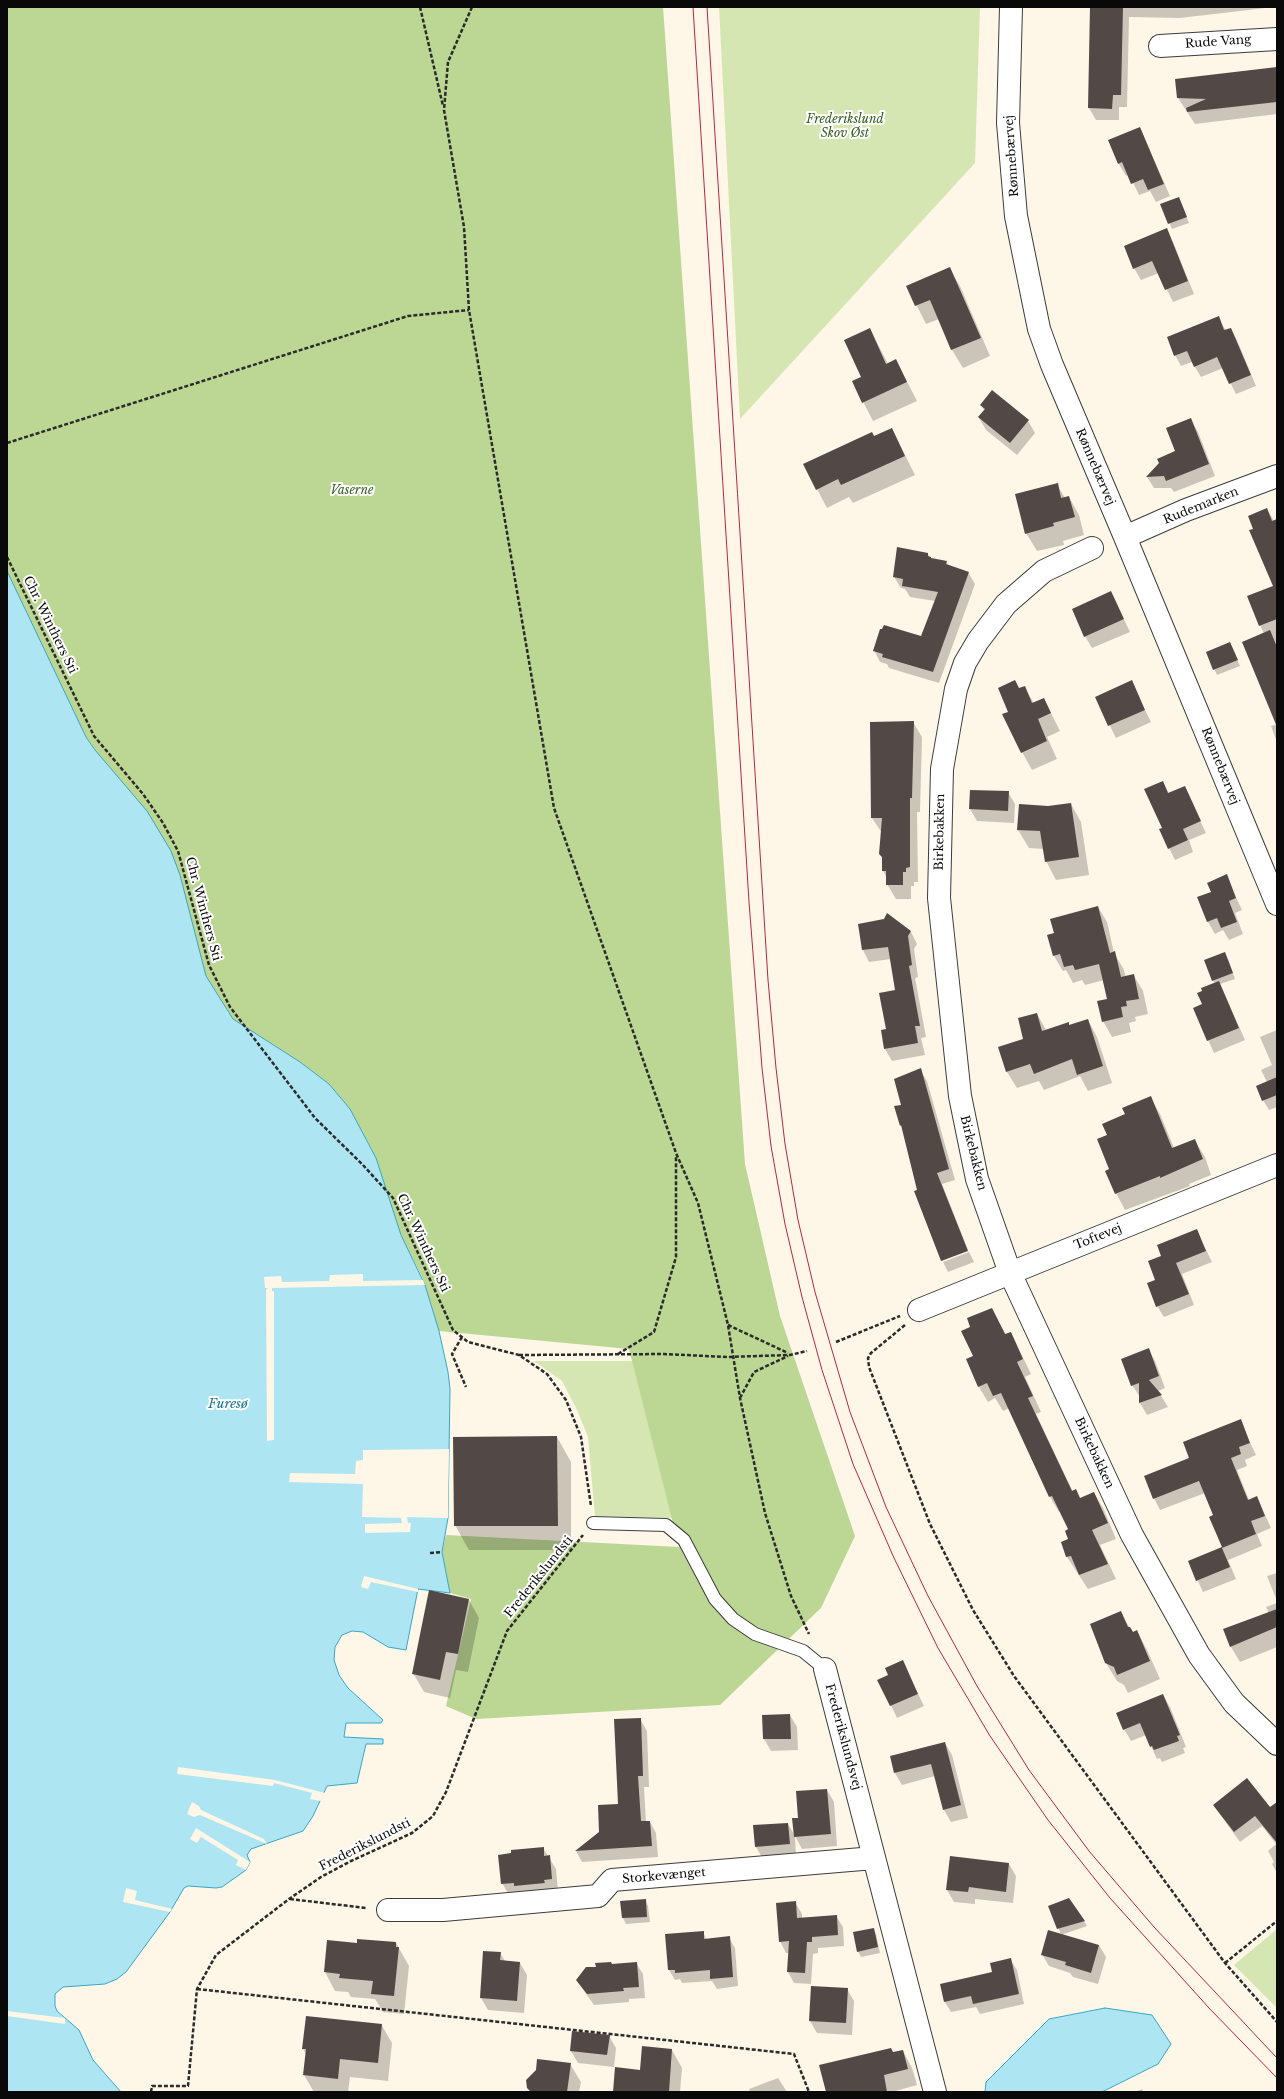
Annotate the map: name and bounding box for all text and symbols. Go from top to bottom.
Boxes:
street label: Rude Vang [1184,33,1252,51]
park label: Frederikslund Skov Øst [806,113,884,141]
street label: Rønnebærvej [1002,115,1022,197]
street label: Rønnebærvej [1072,426,1118,508]
park label: Vaserne [331,484,373,498]
street label: Rudemarken [1161,484,1241,528]
street label: Chr. Winthers Sti [20,574,80,676]
street label: Rønnebærvej [1198,725,1242,807]
street label: Birkebakken [932,793,948,871]
street label: Chr. Winthers Sti [182,856,224,962]
street label: Birkebakken [957,1114,989,1192]
street label: Chr. Winthers Sti [394,1192,452,1294]
street label: Toftevej [1072,1221,1124,1253]
water label: Furesø [208,1396,248,1412]
street label: Birkebakken [1071,1415,1117,1491]
street label: Frederikslundsti [502,1533,576,1621]
street label: Frederikslundsvej [822,1682,864,1792]
street label: Frederikslundsti [317,1816,413,1874]
street label: Storkevænget [622,1865,706,1887]

